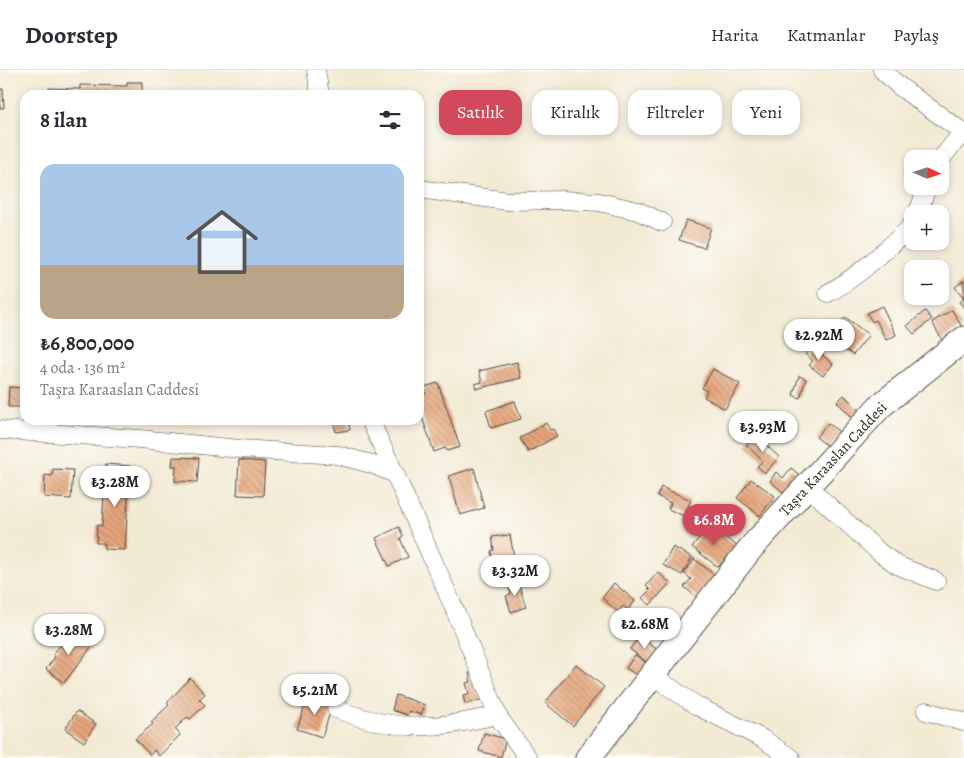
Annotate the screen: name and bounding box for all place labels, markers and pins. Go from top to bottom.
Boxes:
pin: ₺2.92M [778,318,860,361]
pin: ₺3.93M [722,410,804,453]
pin: ₺3.28M [74,466,156,508]
pin: ₺6.8M [679,504,749,546]
pin: ₺3.32M [474,554,556,597]
pin: ₺2.68M [604,608,686,650]
pin: ₺3.28M [28,614,110,656]
pin: ₺5.21M [274,674,356,716]

